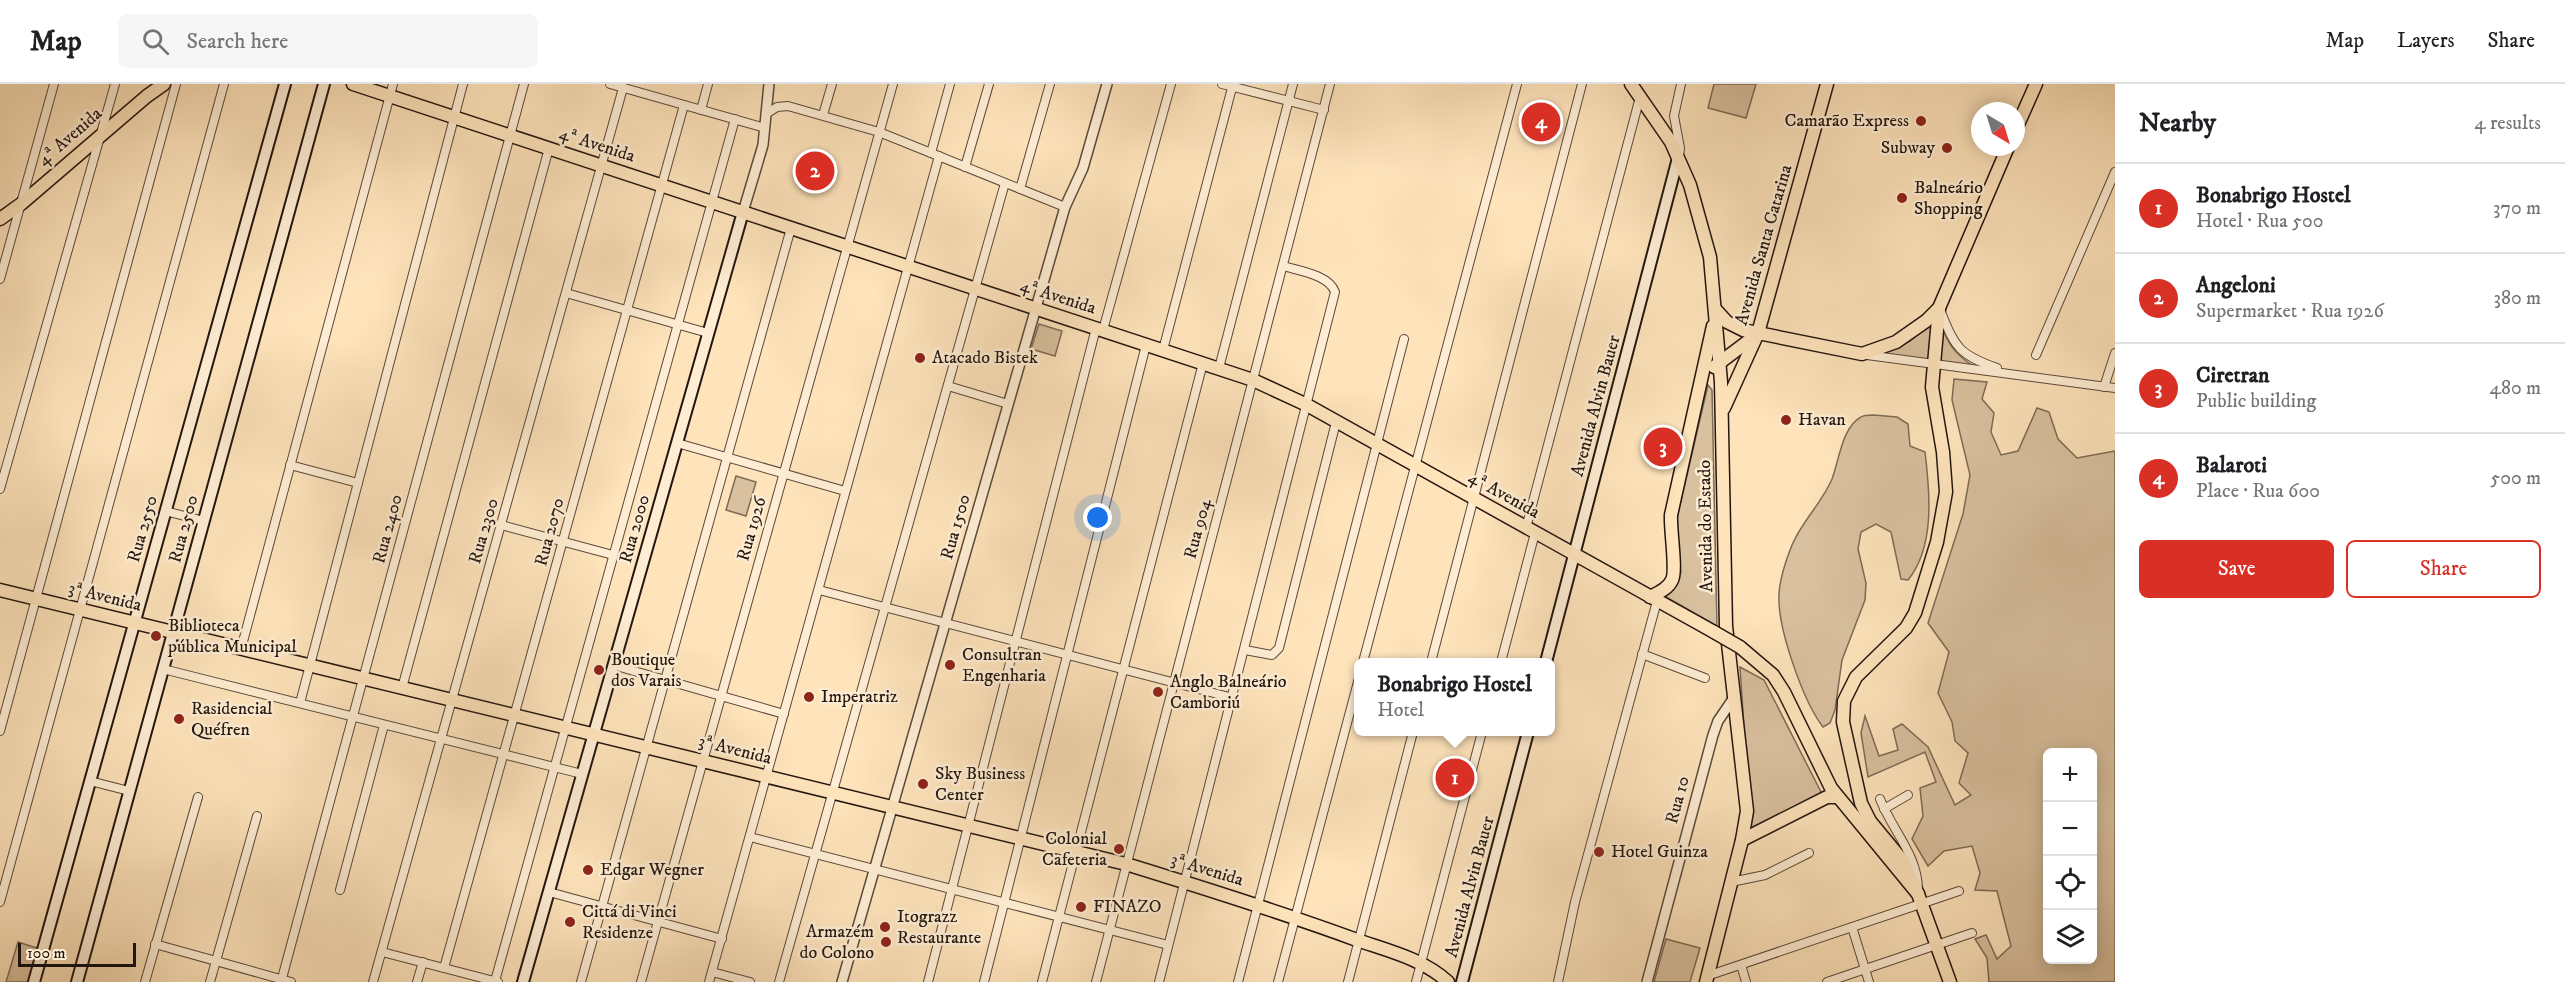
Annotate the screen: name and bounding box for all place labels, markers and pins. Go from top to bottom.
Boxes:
pin: 4 [1522,99,1560,144]
place label: Camarão Express [1785,110,1909,132]
marker: Camarão Express [1914,114,1928,128]
place label: Subway [1881,137,1935,159]
marker: Subway [1940,141,1954,155]
pin: 2 [796,148,834,194]
place label: Balneário Shopping [1914,177,1983,220]
marker: Balneário Shopping [1895,191,1909,205]
place label: Atacado Bistek [932,347,1038,369]
marker: Atacado Bistek [913,351,927,365]
place label: Havan [1798,409,1846,431]
marker: Havan [1779,413,1793,427]
pin: 3 [1644,424,1682,470]
place label: Biblioteca pública Municipal [167,615,297,658]
marker: Biblioteca pública Municipal [149,629,163,643]
place label: Consultran Engenharia [962,644,1046,687]
place label: Boutique dos Varais [611,649,682,692]
marker: Consultran Engenharia [943,658,957,672]
marker: Boutique dos Varais [592,663,606,677]
place label: Anglo Balneário Camboriú [1170,671,1287,714]
marker: Anglo Balneário Camboriú [1151,685,1165,699]
place label: Imperatriz [821,686,898,708]
marker: Imperatriz [802,690,816,704]
place label: Rasidencial Quéfren [191,698,273,741]
marker: Rasidencial Quéfren [172,712,186,726]
pin: 1 [1436,756,1474,800]
place label: Sky Business Center [935,763,1025,806]
marker: Sky Business Center [916,777,930,791]
place label: Colonial Cafeteria [1042,828,1108,871]
place label: Hotel Guinza [1611,841,1708,863]
marker: Colonial Cafeteria [1112,842,1126,856]
marker: Hotel Guinza [1592,845,1606,859]
place label: Edgar Wegner [600,859,704,881]
marker: Edgar Wegner [581,863,595,877]
place label: FINAZO [1093,896,1162,918]
marker: FINAZO [1074,900,1088,914]
place label: Cittá di Vinci Residenze [582,901,677,944]
place label: Itograzz Restaurante [897,906,981,949]
marker: Cittá di Vinci Residenze [563,915,577,929]
marker: Itograzz Restaurante [878,920,892,934]
place label: Armazém do Colono [800,921,874,964]
marker: Armazém do Colono [879,935,893,949]

